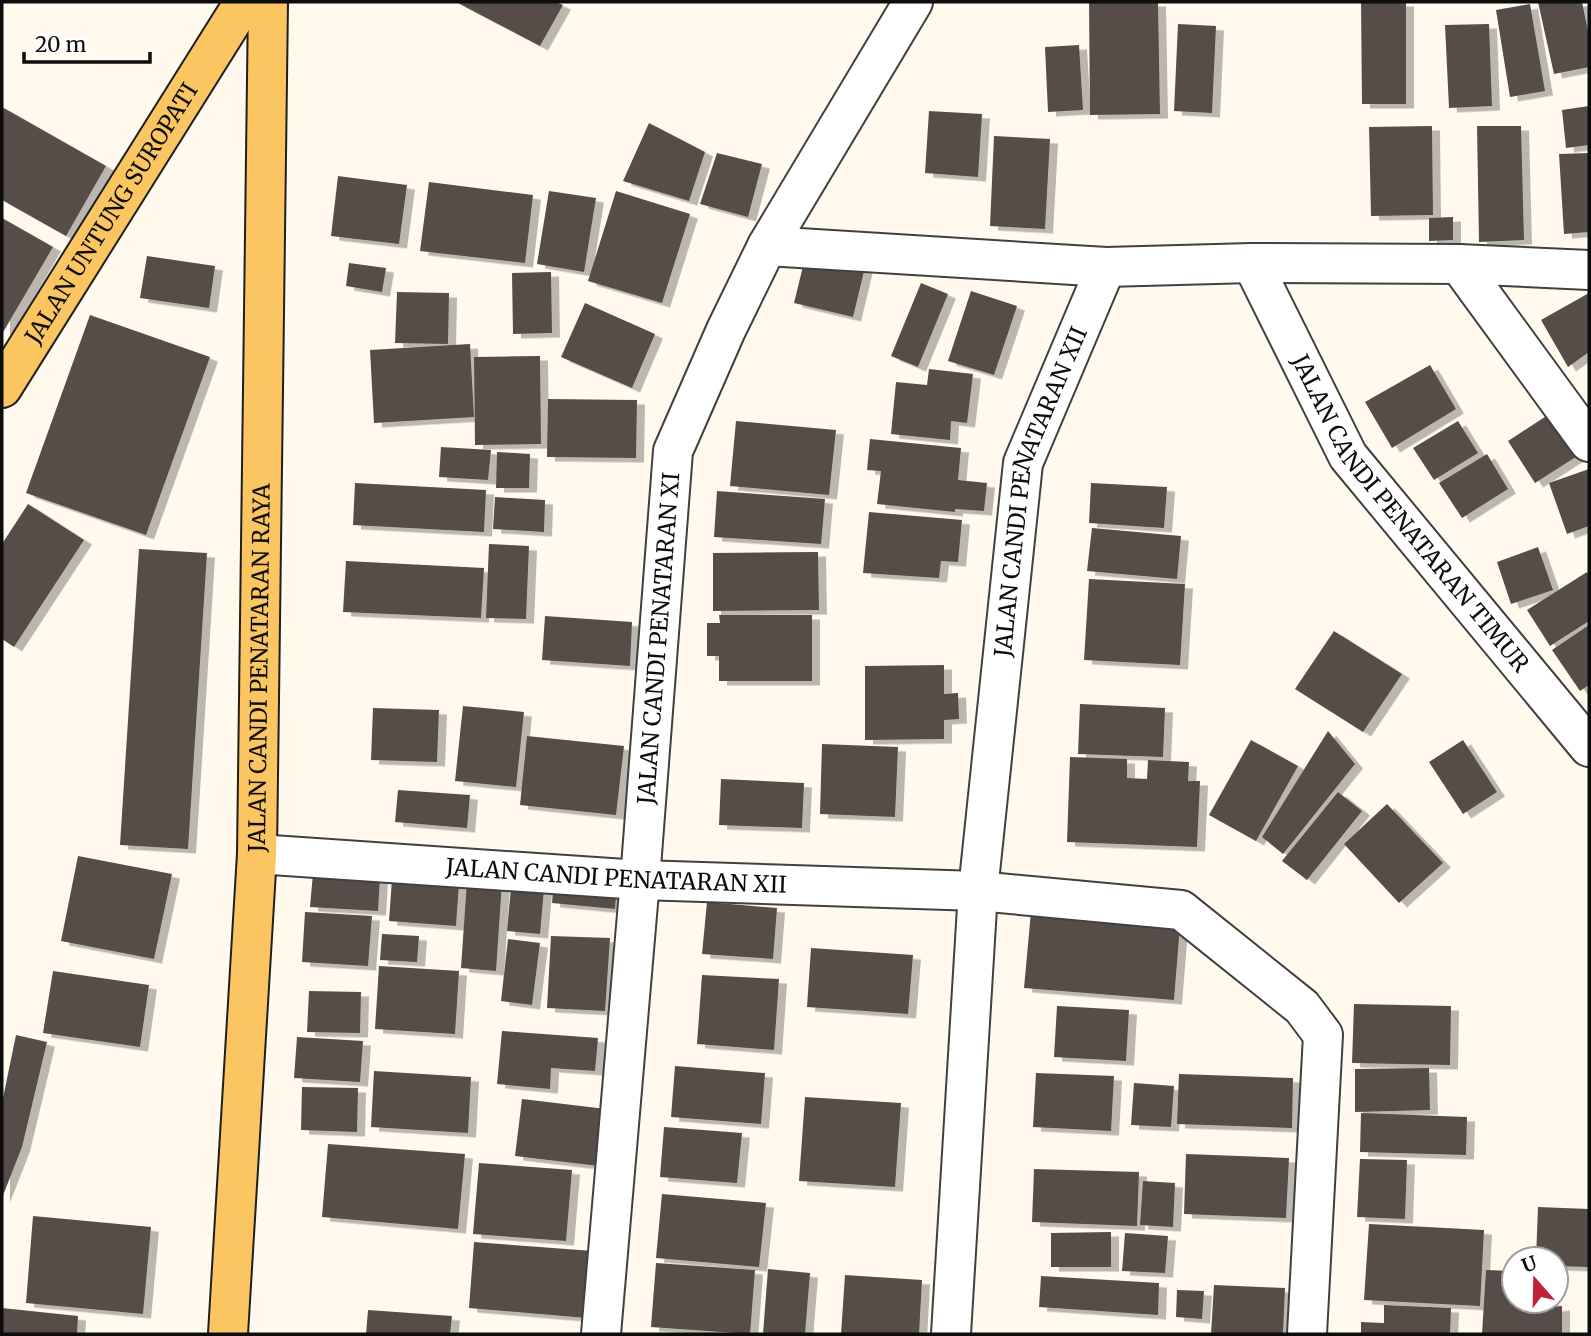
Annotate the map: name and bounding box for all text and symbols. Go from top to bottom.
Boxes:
scale bar [24,21,150,65]
text: 20 m [35,31,87,58]
street label: JALAN UNTUNG SUROPATI [18,77,204,350]
street label: JALAN CANDI PENATARAN XII [988,322,1093,659]
street label: JALAN CANDI PENATARAN TIMUR [1285,349,1536,678]
street label: JALAN CANDI PENATARAN XI [631,471,685,806]
street label: JALAN CANDI PENATARAN RAYA [242,483,276,853]
street label: JALAN CANDI PENATARAN XII [444,852,787,899]
north arrow [1500,1245,1570,1315]
text: U [1518,1250,1540,1278]

